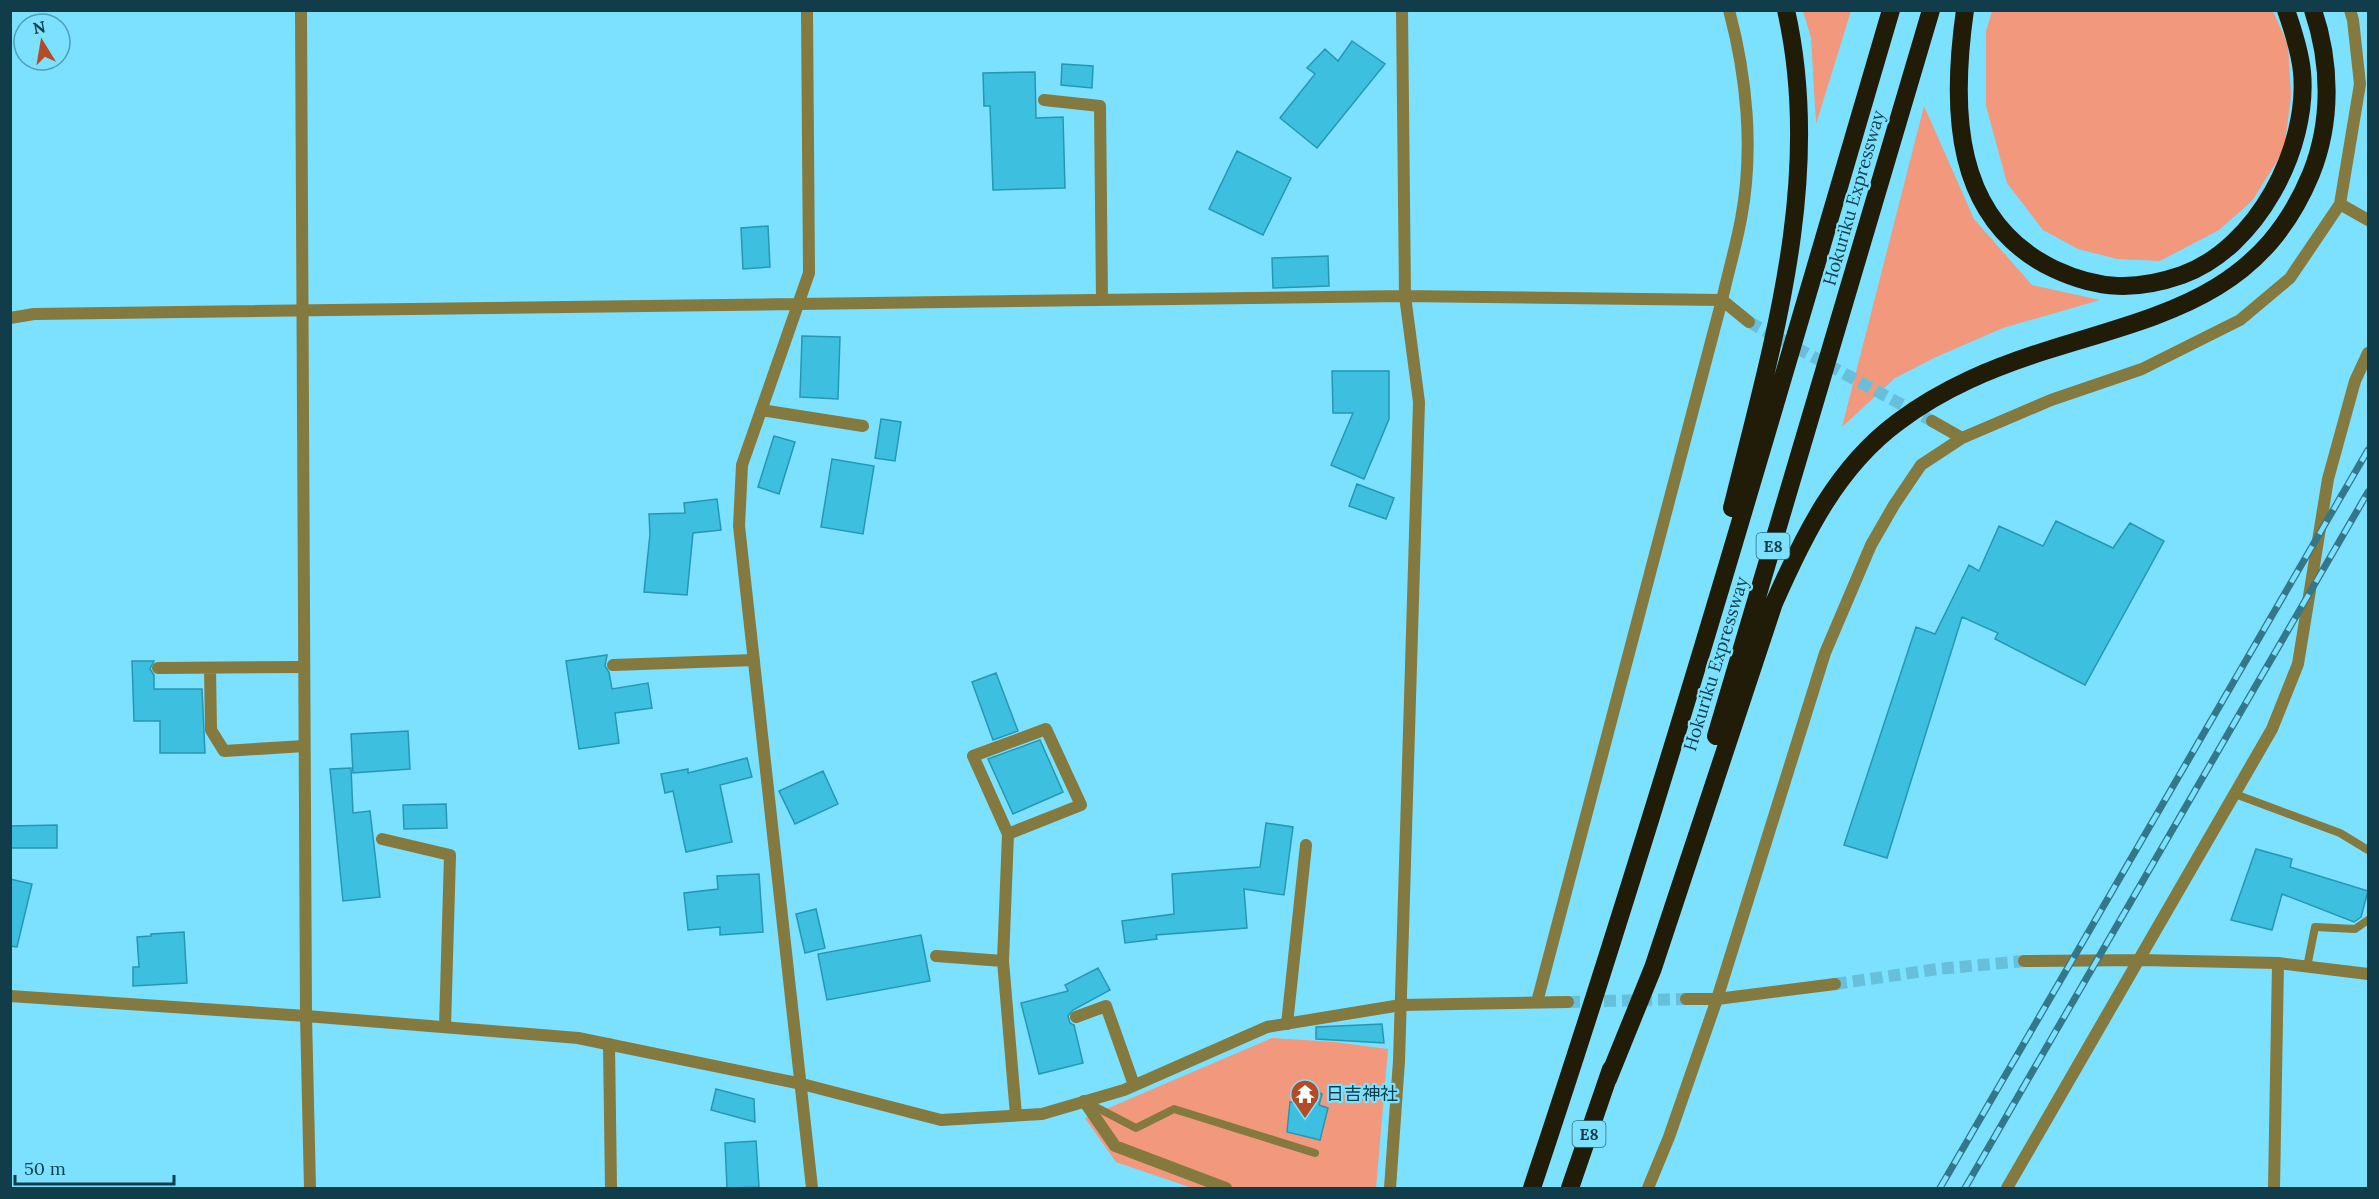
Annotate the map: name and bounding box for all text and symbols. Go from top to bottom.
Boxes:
north arrow [12,12,72,72]
text: N [31,16,47,38]
street label: Hokuriku Expressway [1818,107,1890,288]
road number: E8 [1756,533,1790,559]
street label: Hokuriku Expressway [1678,573,1753,754]
temple icon: 日吉神社 [1289,1078,1321,1120]
place label: 日吉神社 [1326,1082,1398,1105]
road number: E8 [1572,1121,1606,1147]
scale bar [15,1148,174,1186]
text: 50 m [24,1157,66,1180]

